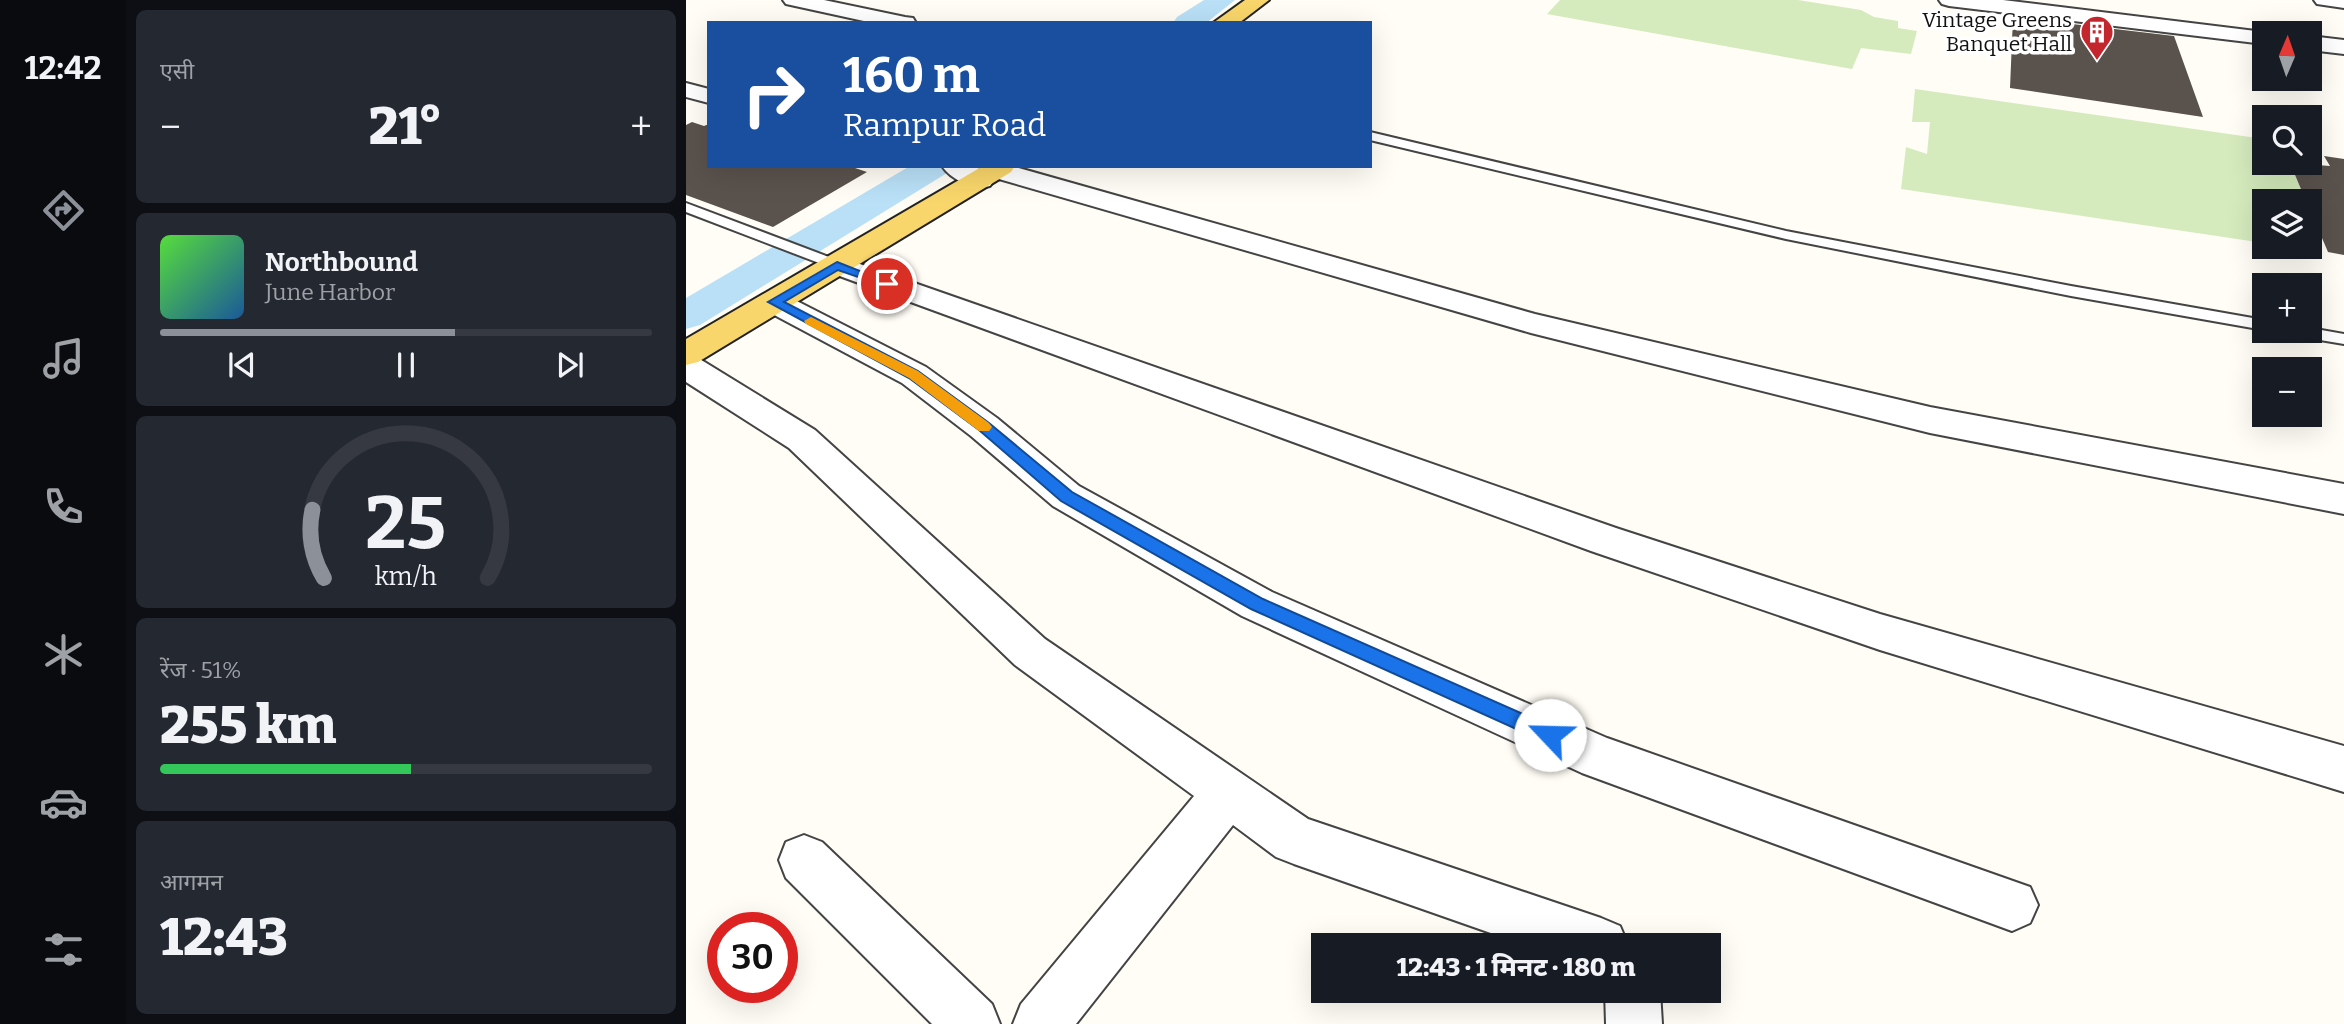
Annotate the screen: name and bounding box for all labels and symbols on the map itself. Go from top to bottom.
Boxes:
place label: Vintage Greens Banquet Hall [1922,7,2072,57]
building icon: Vintage Greens Banquet Hall [2078,13,2116,62]
north arrow [2252,21,2322,91]
pin [857,254,917,314]
position arrow [1513,698,1587,772]
speed limit sign: 30 [707,912,798,1003]

